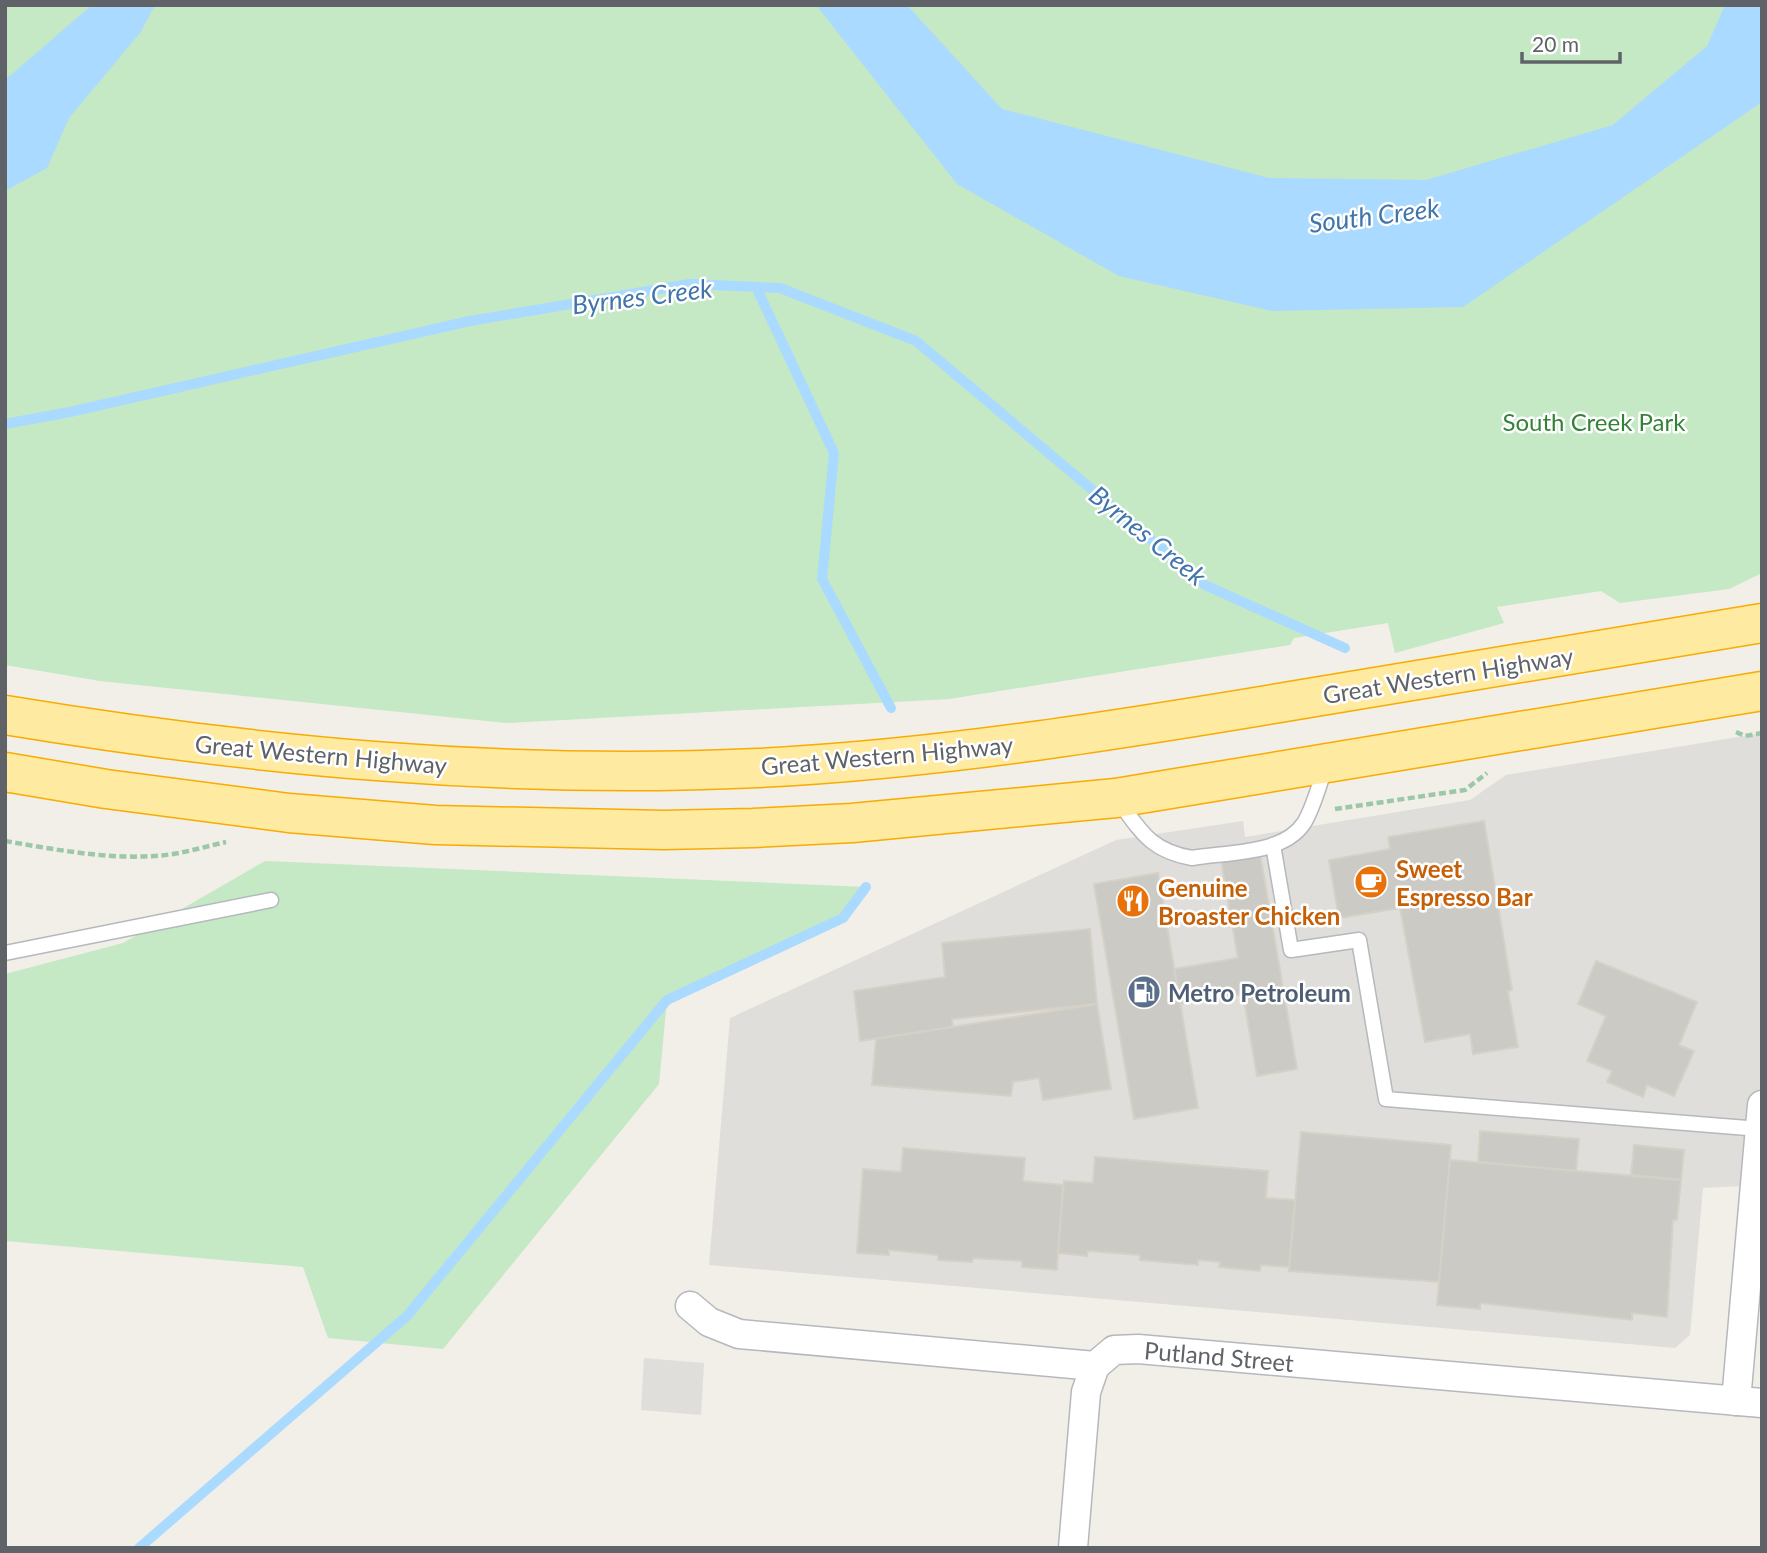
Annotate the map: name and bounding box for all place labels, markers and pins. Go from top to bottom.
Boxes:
place label: Sweet Espresso Bar [1396,854,1533,911]
cafe icon: Sweet Espresso Bar [1352,863,1390,901]
place label: Genuine Broaster Chicken [1158,873,1340,930]
restaurant icon: Genuine Broaster Chicken [1114,882,1152,920]
fuel station icon: Metro Petroleum [1125,973,1163,1011]
place label: Metro Petroleum [1168,978,1351,1007]

